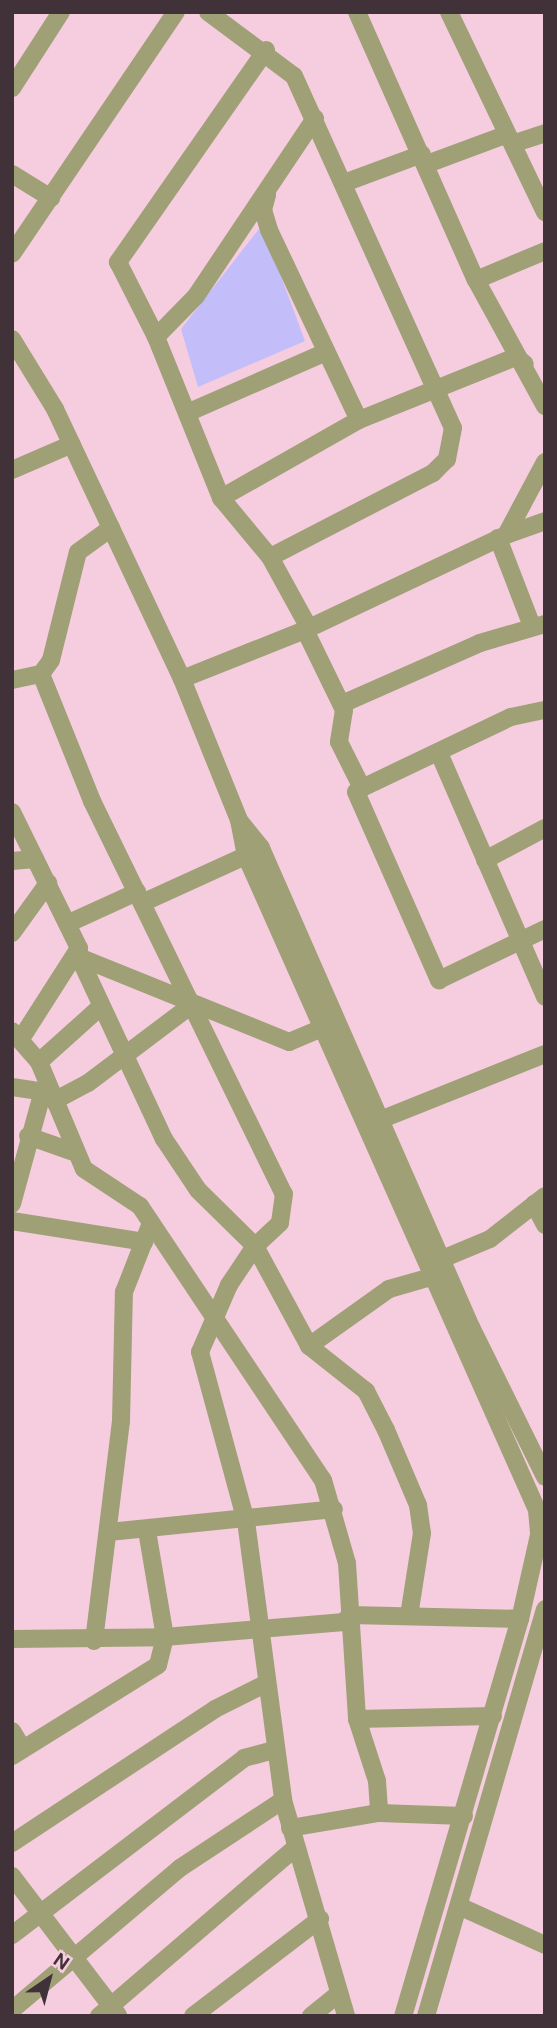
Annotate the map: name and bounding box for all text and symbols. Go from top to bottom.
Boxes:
north arrow [14,1944,84,2014]
text: N [48,1947,74,1976]

